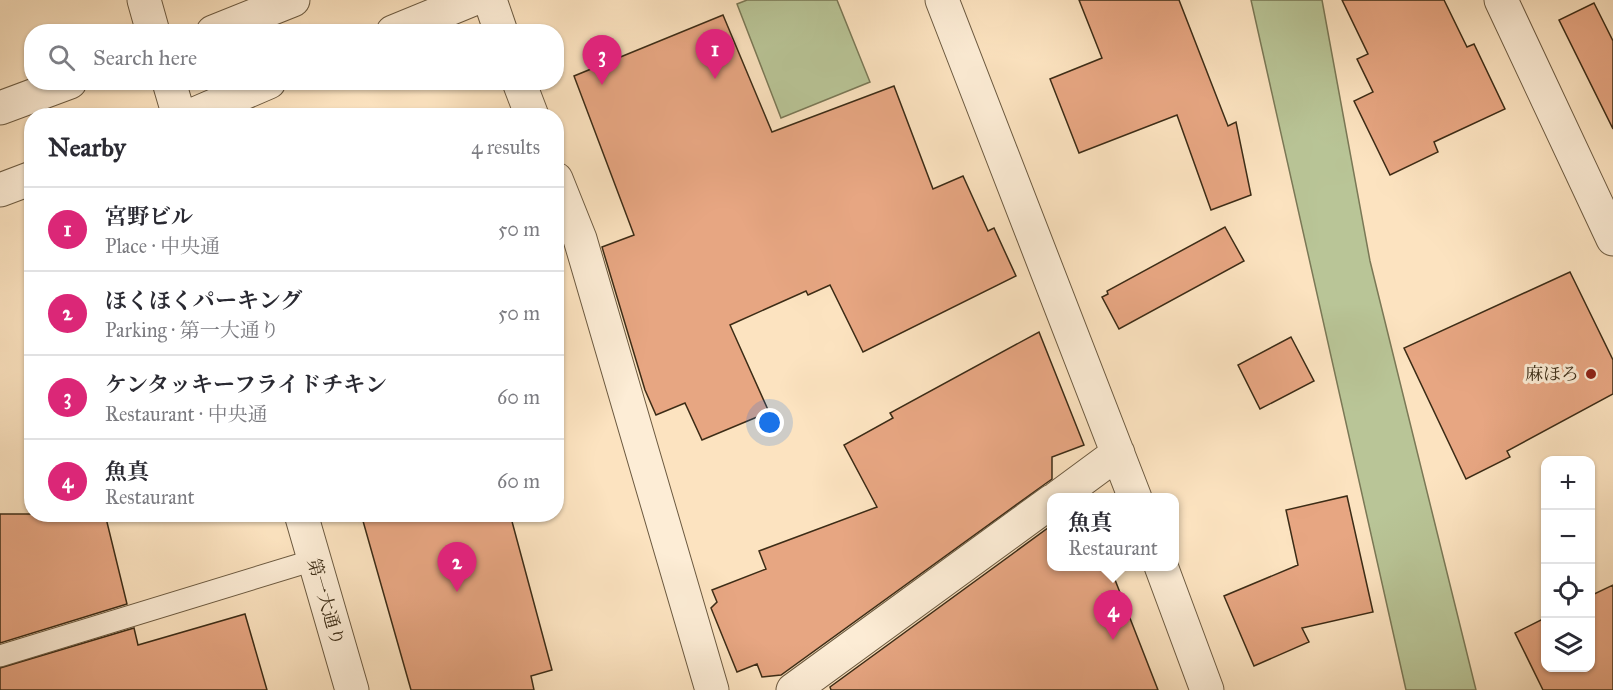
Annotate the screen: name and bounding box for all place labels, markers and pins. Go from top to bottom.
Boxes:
pin: 1 [696,29,734,79]
pin: 3 [582,36,622,85]
place label: 麻ほろ [1525,363,1579,385]
marker: 麻ほろ [1584,367,1598,381]
pin: 2 [438,542,476,592]
pin: 4 [1094,590,1132,640]

